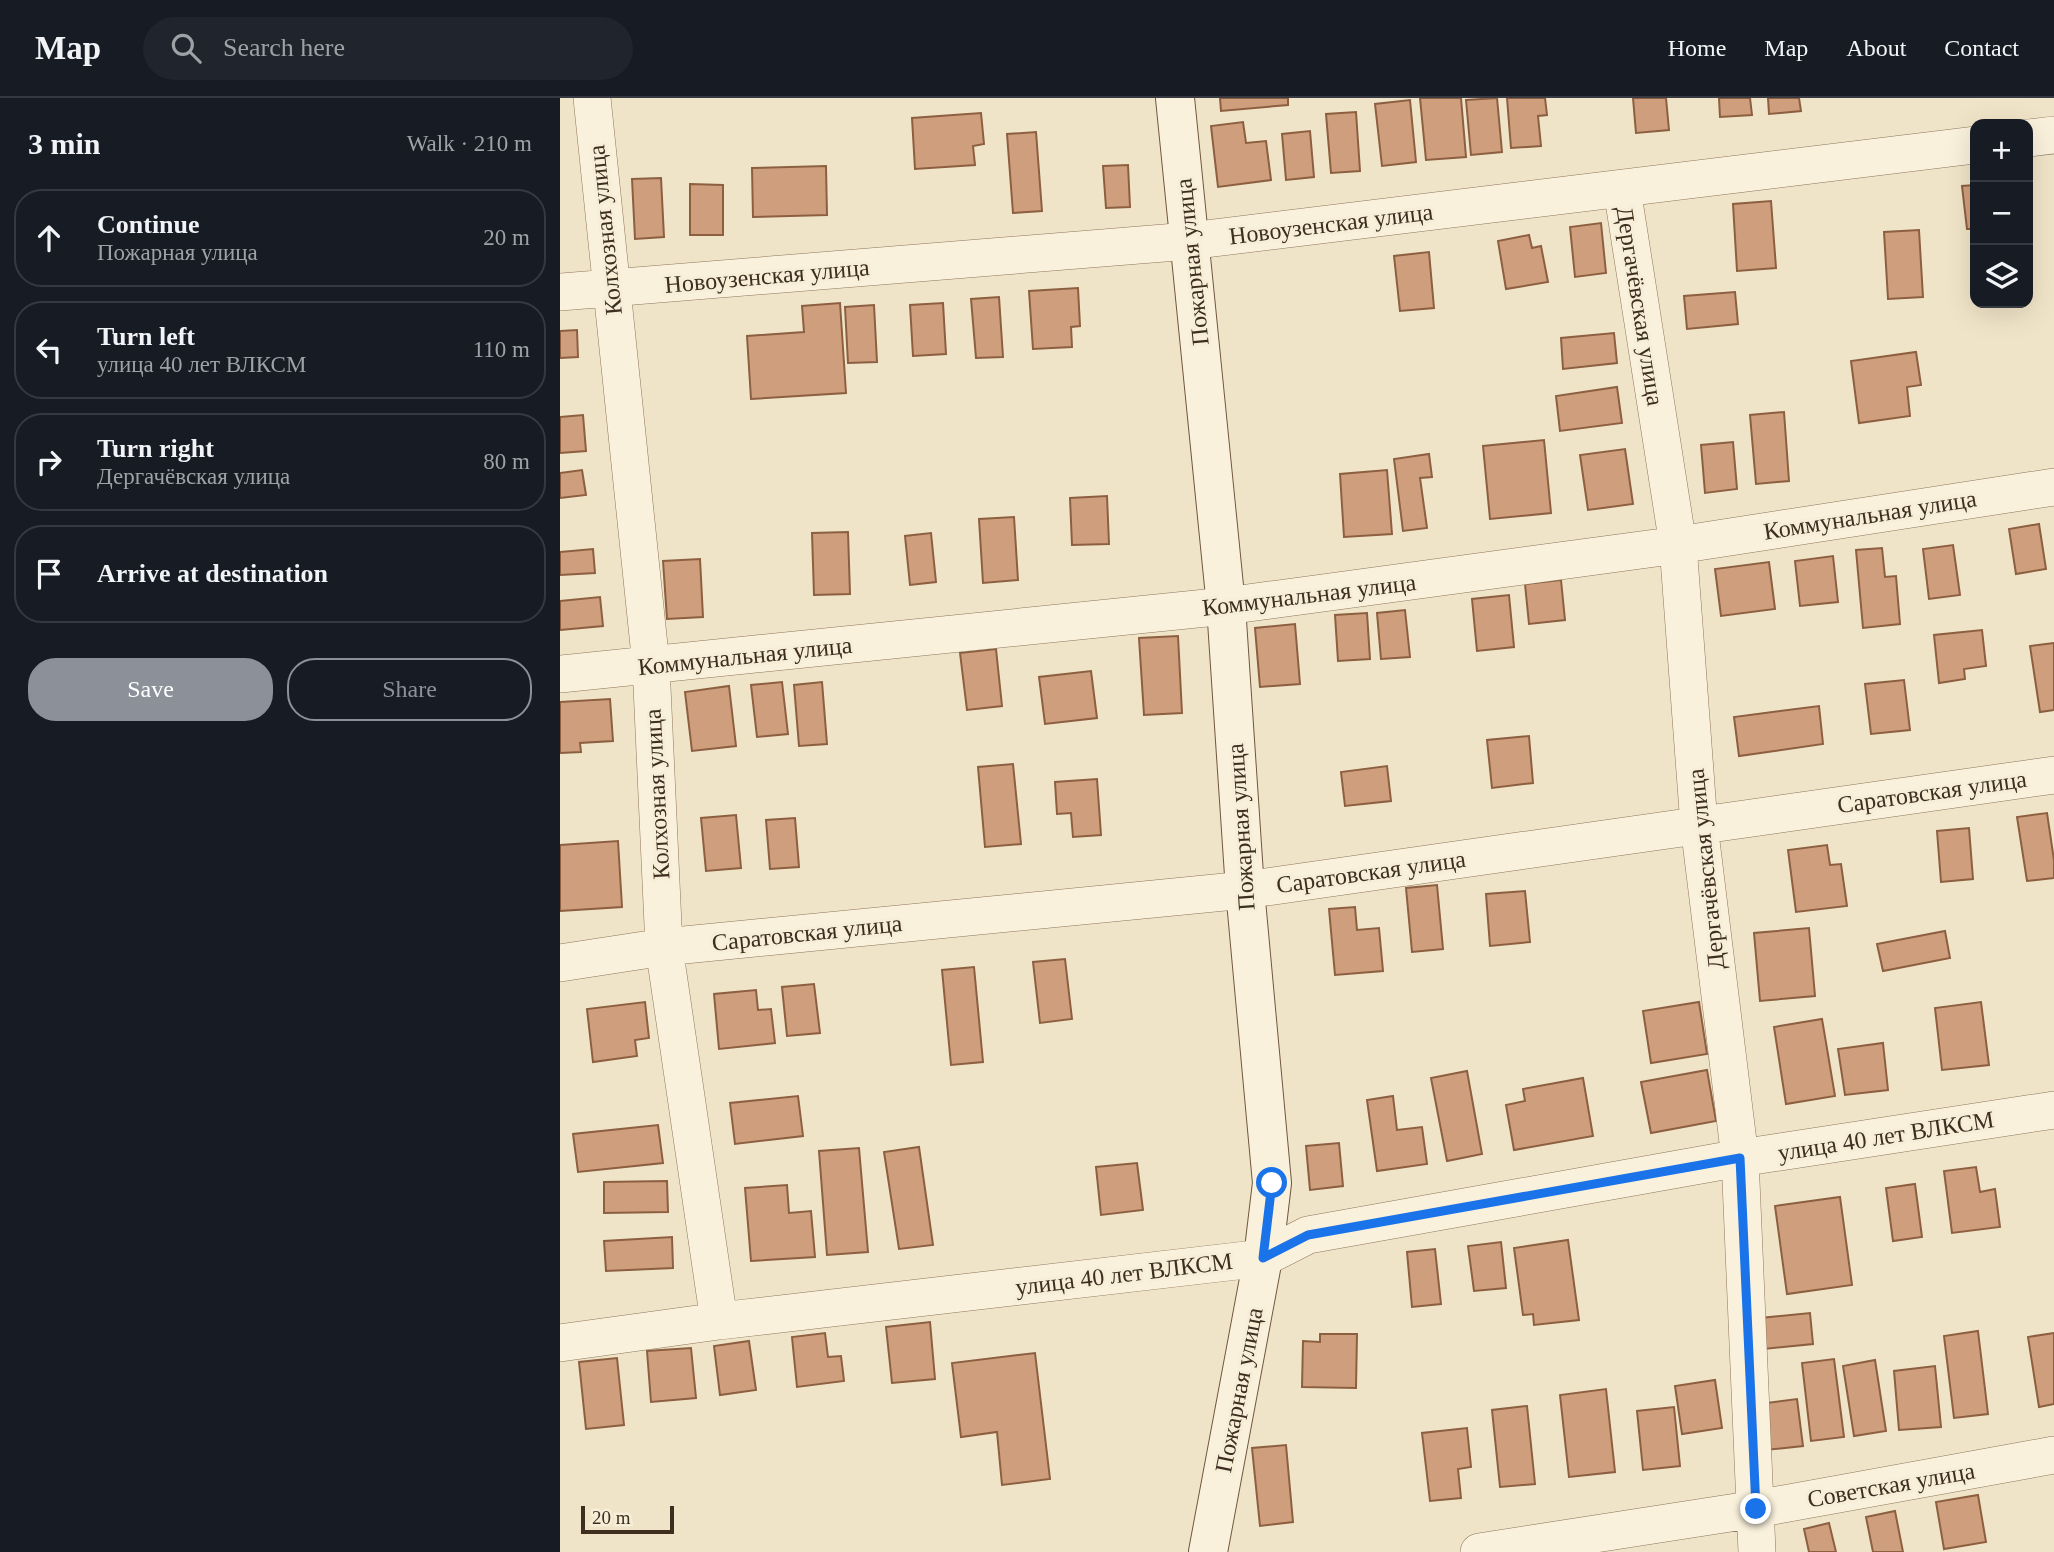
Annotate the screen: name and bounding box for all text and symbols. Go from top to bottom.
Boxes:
search box [143,17,633,80]
icon: search [167,29,205,67]
text: Map [35,30,101,66]
text: Search here [223,33,345,62]
text: Home [1668,35,1726,61]
text: Map [1764,35,1808,61]
text: About [1846,35,1906,61]
text: Contact [1944,35,2019,61]
map controls [1970,119,2033,308]
button: + [1970,119,2033,182]
text: 3 min [28,127,101,160]
text: Walk · 210 m [407,131,532,156]
street label: Колхозная улица [583,143,627,316]
street label: Пожарная улица [1170,177,1214,347]
button: − [1970,182,2033,245]
street label: Новоузенская улица [1227,199,1435,249]
street label: Дергачёвская улица [1611,204,1669,408]
text: Continue [97,210,200,239]
icon: ahead [30,219,68,257]
text: 20 m [483,225,530,250]
text: Пожарная улица [97,240,258,265]
button: layers [1970,245,2033,308]
street label: Новоузенская улица [664,254,871,298]
text: Turn left [97,322,195,351]
icon: left [30,331,68,369]
text: 110 m [473,337,530,362]
text: улица 40 лет ВЛКСМ [97,352,306,377]
text: Turn right [97,434,214,463]
icon: right [30,443,68,481]
text: 80 m [483,449,530,474]
text: Дергачёвская улица [97,464,290,489]
street label: Коммунальная улица [1762,485,1979,545]
icon: arrive [30,555,68,593]
text: Arrive at destination [97,559,328,588]
street label: Коммунальная улица [1201,569,1418,621]
street label: Коммунальная улица [637,632,854,680]
button: Save [28,658,273,721]
button: Share [287,658,532,721]
street label: Колхозная улица [640,708,674,880]
street label: Пожарная улица [1222,742,1260,912]
street label: Саратовская улица [1836,766,2029,818]
street label: Дергачёвская улица [1682,767,1729,971]
street label: Саратовская улица [1275,846,1468,898]
street label: Саратовская улица [711,910,904,956]
street label: улица 40 лет ВЛКСМ [1776,1106,1996,1166]
route start [1256,1167,1287,1198]
street label: улица 40 лет ВЛКСМ [1014,1248,1234,1300]
street label: Пожарная улица [1210,1305,1268,1475]
street label: Советская улица [1805,1457,1977,1513]
route end [1740,1493,1771,1524]
scale bar [581,1503,674,1535]
text: 20 m [592,1507,631,1528]

